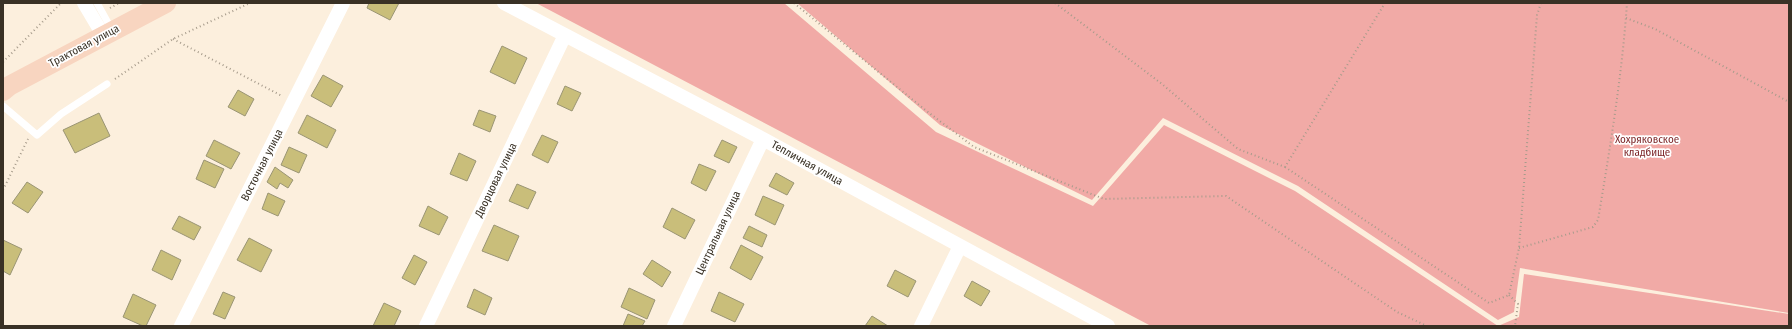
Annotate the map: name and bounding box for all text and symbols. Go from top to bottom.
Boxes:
street label: Трактовая улица [47,22,121,70]
street label: Восточная улица [238,127,286,203]
park label: Хохряковское кладбище [1615,133,1679,159]
street label: Тепличная улица [769,138,845,188]
street label: Дворцовая улица [472,141,520,220]
street label: Центральная улица [693,189,743,277]

